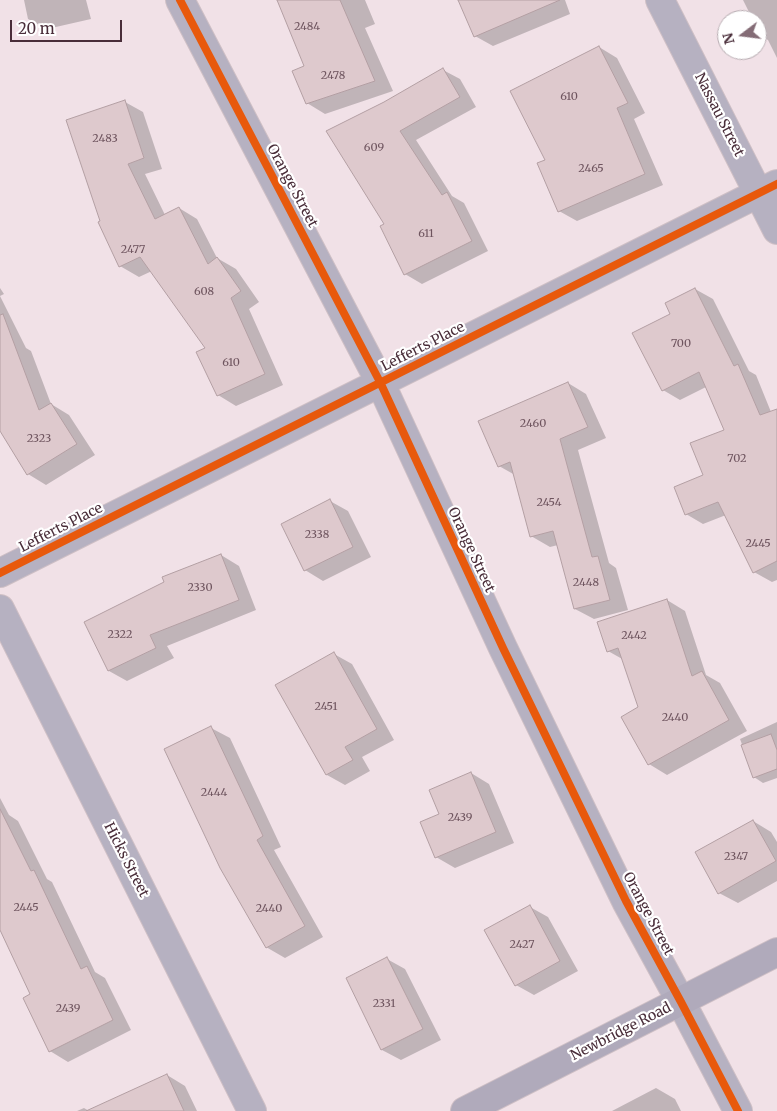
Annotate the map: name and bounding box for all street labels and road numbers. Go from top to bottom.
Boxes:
street label: Nassau Street [691,70,747,160]
street label: Orange Street [263,141,321,231]
street label: Lefferts Place [379,319,467,375]
street label: Lefferts Place [17,500,105,556]
street label: Orange Street [444,505,498,595]
street label: Hicks Street [100,820,152,900]
street label: Orange Street [619,869,677,959]
street label: Newbridge Road [568,999,674,1065]

